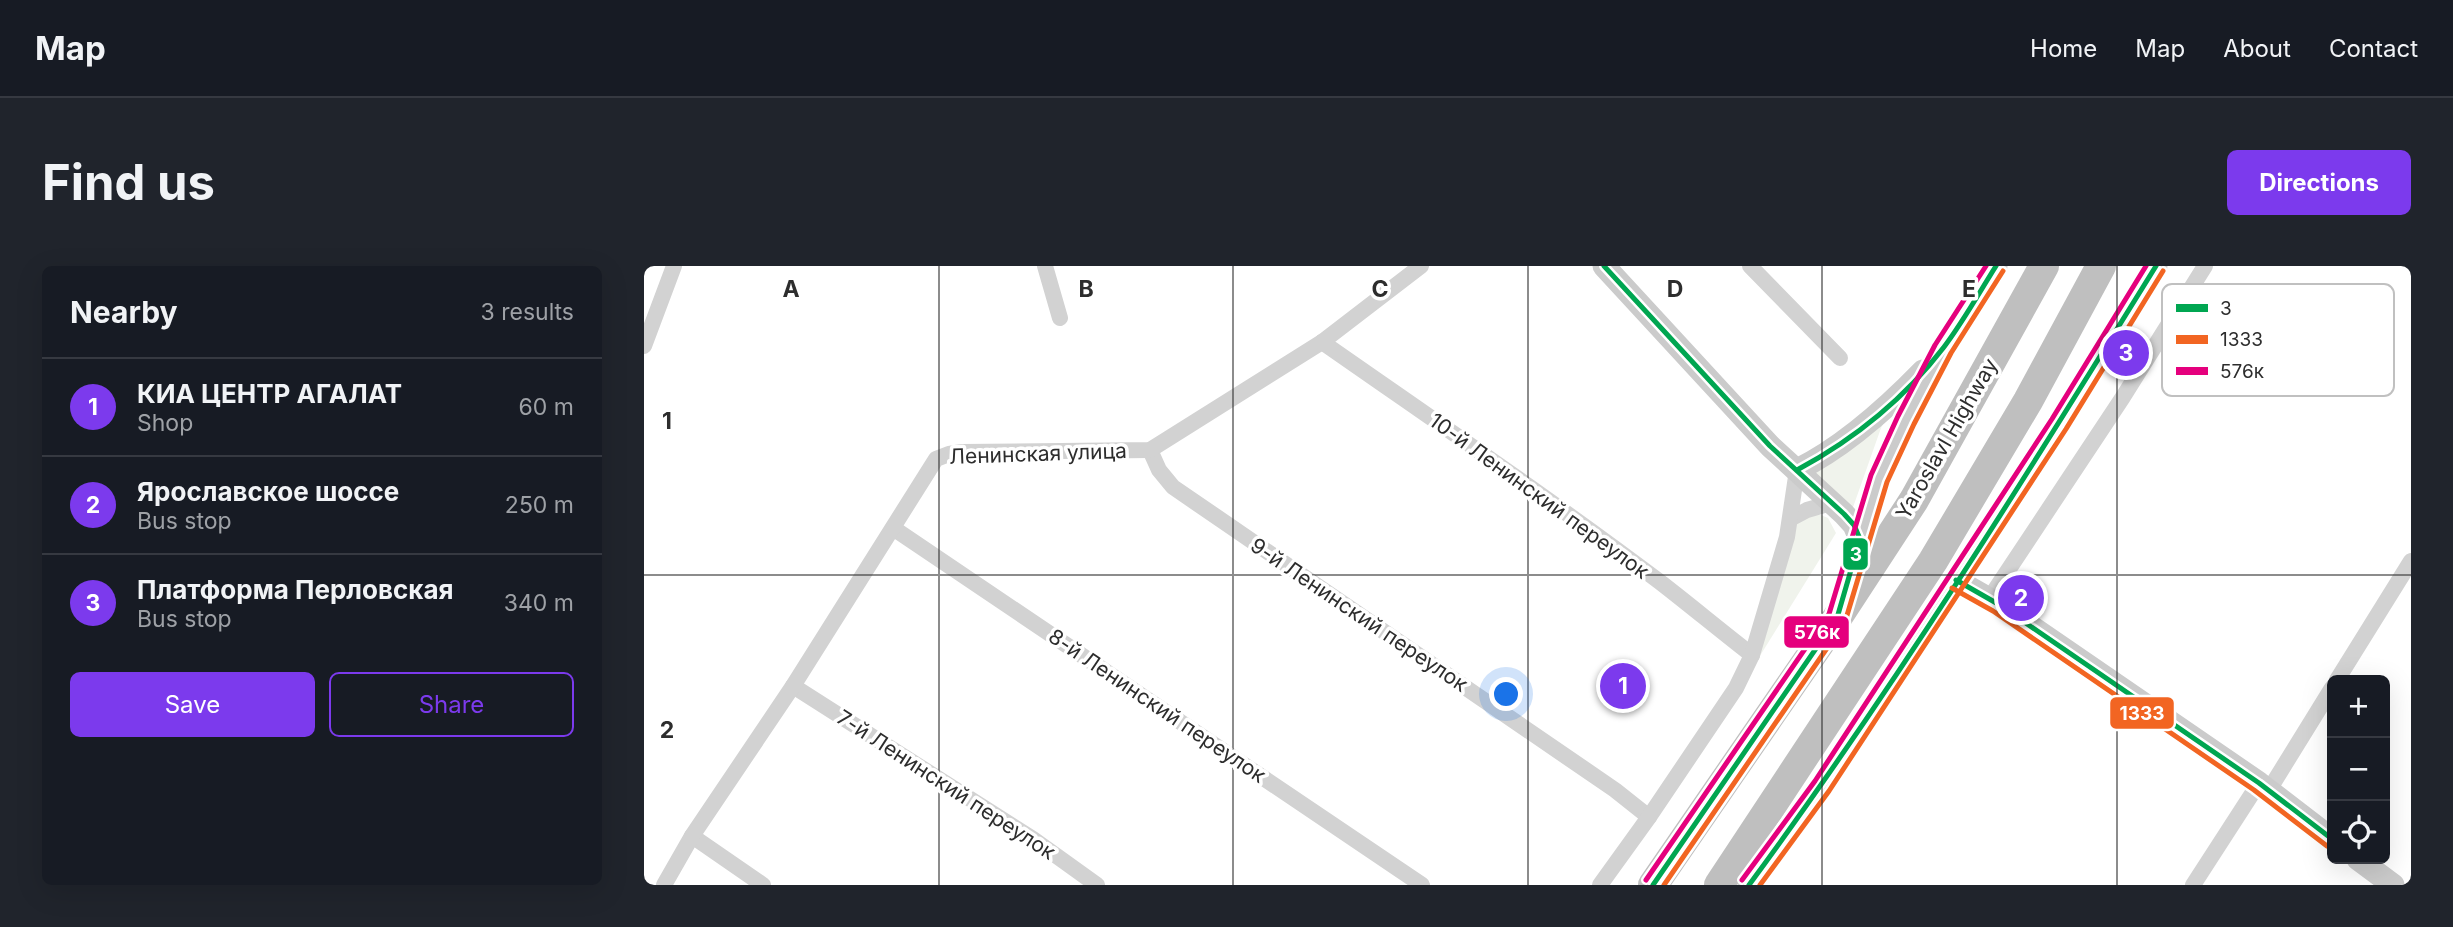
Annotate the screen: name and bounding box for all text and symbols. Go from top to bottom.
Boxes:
text: Map [35,28,106,68]
text: Home [2030,34,2097,63]
text: Map [2135,34,2185,63]
text: About [2223,34,2291,63]
text: Contact [2329,34,2418,63]
button: Directions [2227,150,2411,215]
text: Find us [42,153,215,212]
text: A [782,275,800,303]
text: B [1078,275,1094,303]
text: C [1371,275,1389,303]
text: D [1667,275,1683,303]
text: E [1962,275,1976,303]
legend [2162,284,2394,396]
text: Nearby [70,294,178,330]
text: 3 [2220,297,2232,320]
text: 3 results [481,298,574,326]
pin: 3 [2103,327,2149,379]
text: 1333 [2220,328,2263,351]
street label: Yaroslavl Highway [1890,354,2003,524]
text: 576к [2220,360,2265,383]
text: КИА ЦЕНТР АГАЛАТ [137,378,402,409]
text: 1 [88,393,98,421]
text: 60 m [519,393,574,421]
text: 1 [662,407,672,435]
street label: 10-й Ленинский переулок [1425,408,1654,584]
text: Shop [137,409,193,437]
street label: Ленинская улица [949,438,1127,469]
text: Ярославское шоссе [137,476,399,507]
text: 2 [86,491,100,519]
text: 250 m [505,491,574,519]
text: Bus stop [137,507,232,535]
street label: 9-й Ленинский переулок [1246,533,1473,697]
line badge: 3 [1842,537,1869,571]
text: 3 [1850,543,1862,566]
pin: 2 [1998,572,2044,624]
text: Платформа Перловская [137,574,454,605]
text: 3 [86,589,100,617]
text: 340 m [504,589,574,617]
text: Bus stop [137,605,232,633]
line badge: 576к [1783,615,1850,649]
text: 576к [1794,621,1840,644]
street label: 8-й Ленинский переулок [1044,624,1271,788]
pin: 1 [1600,660,1646,712]
button: Save [70,672,315,737]
button: Share [329,672,574,737]
map controls [2327,675,2390,864]
button: + [2327,675,2390,738]
your location [1489,677,1523,711]
line badge: 1333 [2109,696,2175,730]
text: 1333 [2120,702,2165,725]
street label: 7-й Ленинский переулок [832,705,1061,865]
text: 2 [660,716,674,744]
button: − [2327,738,2390,801]
button: locate [2327,801,2390,864]

